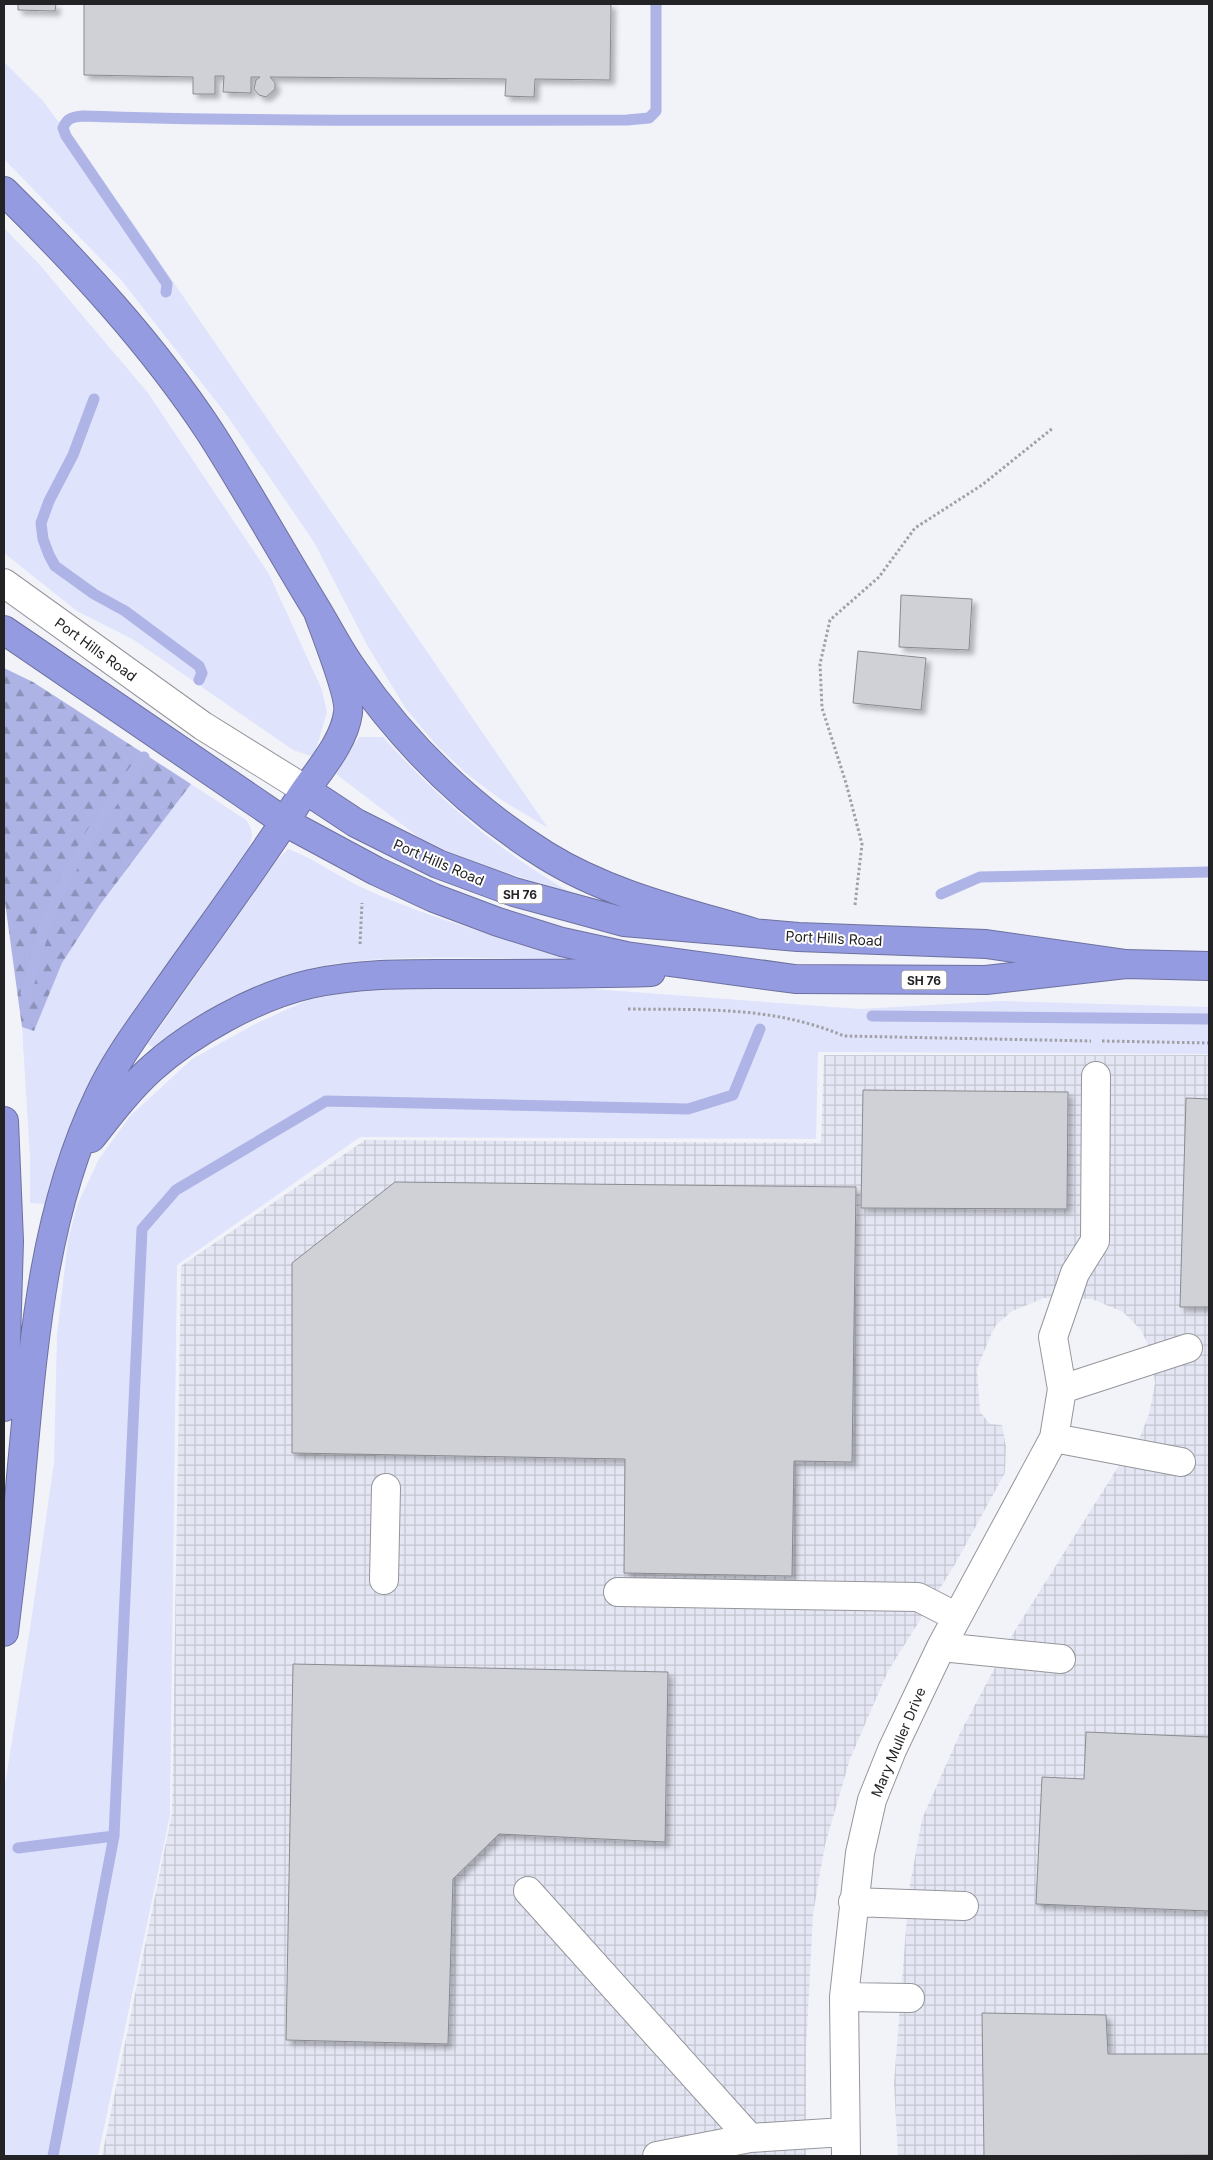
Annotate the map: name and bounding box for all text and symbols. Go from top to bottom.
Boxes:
street label: Port Hills Road [52,614,140,684]
street label: Port Hills Road [391,835,487,889]
road number: SH 76 [498,884,542,904]
street label: Port Hills Road [785,927,883,949]
road number: SH 76 [902,970,946,990]
street label: Mary Muller Drive [867,1685,929,1799]

